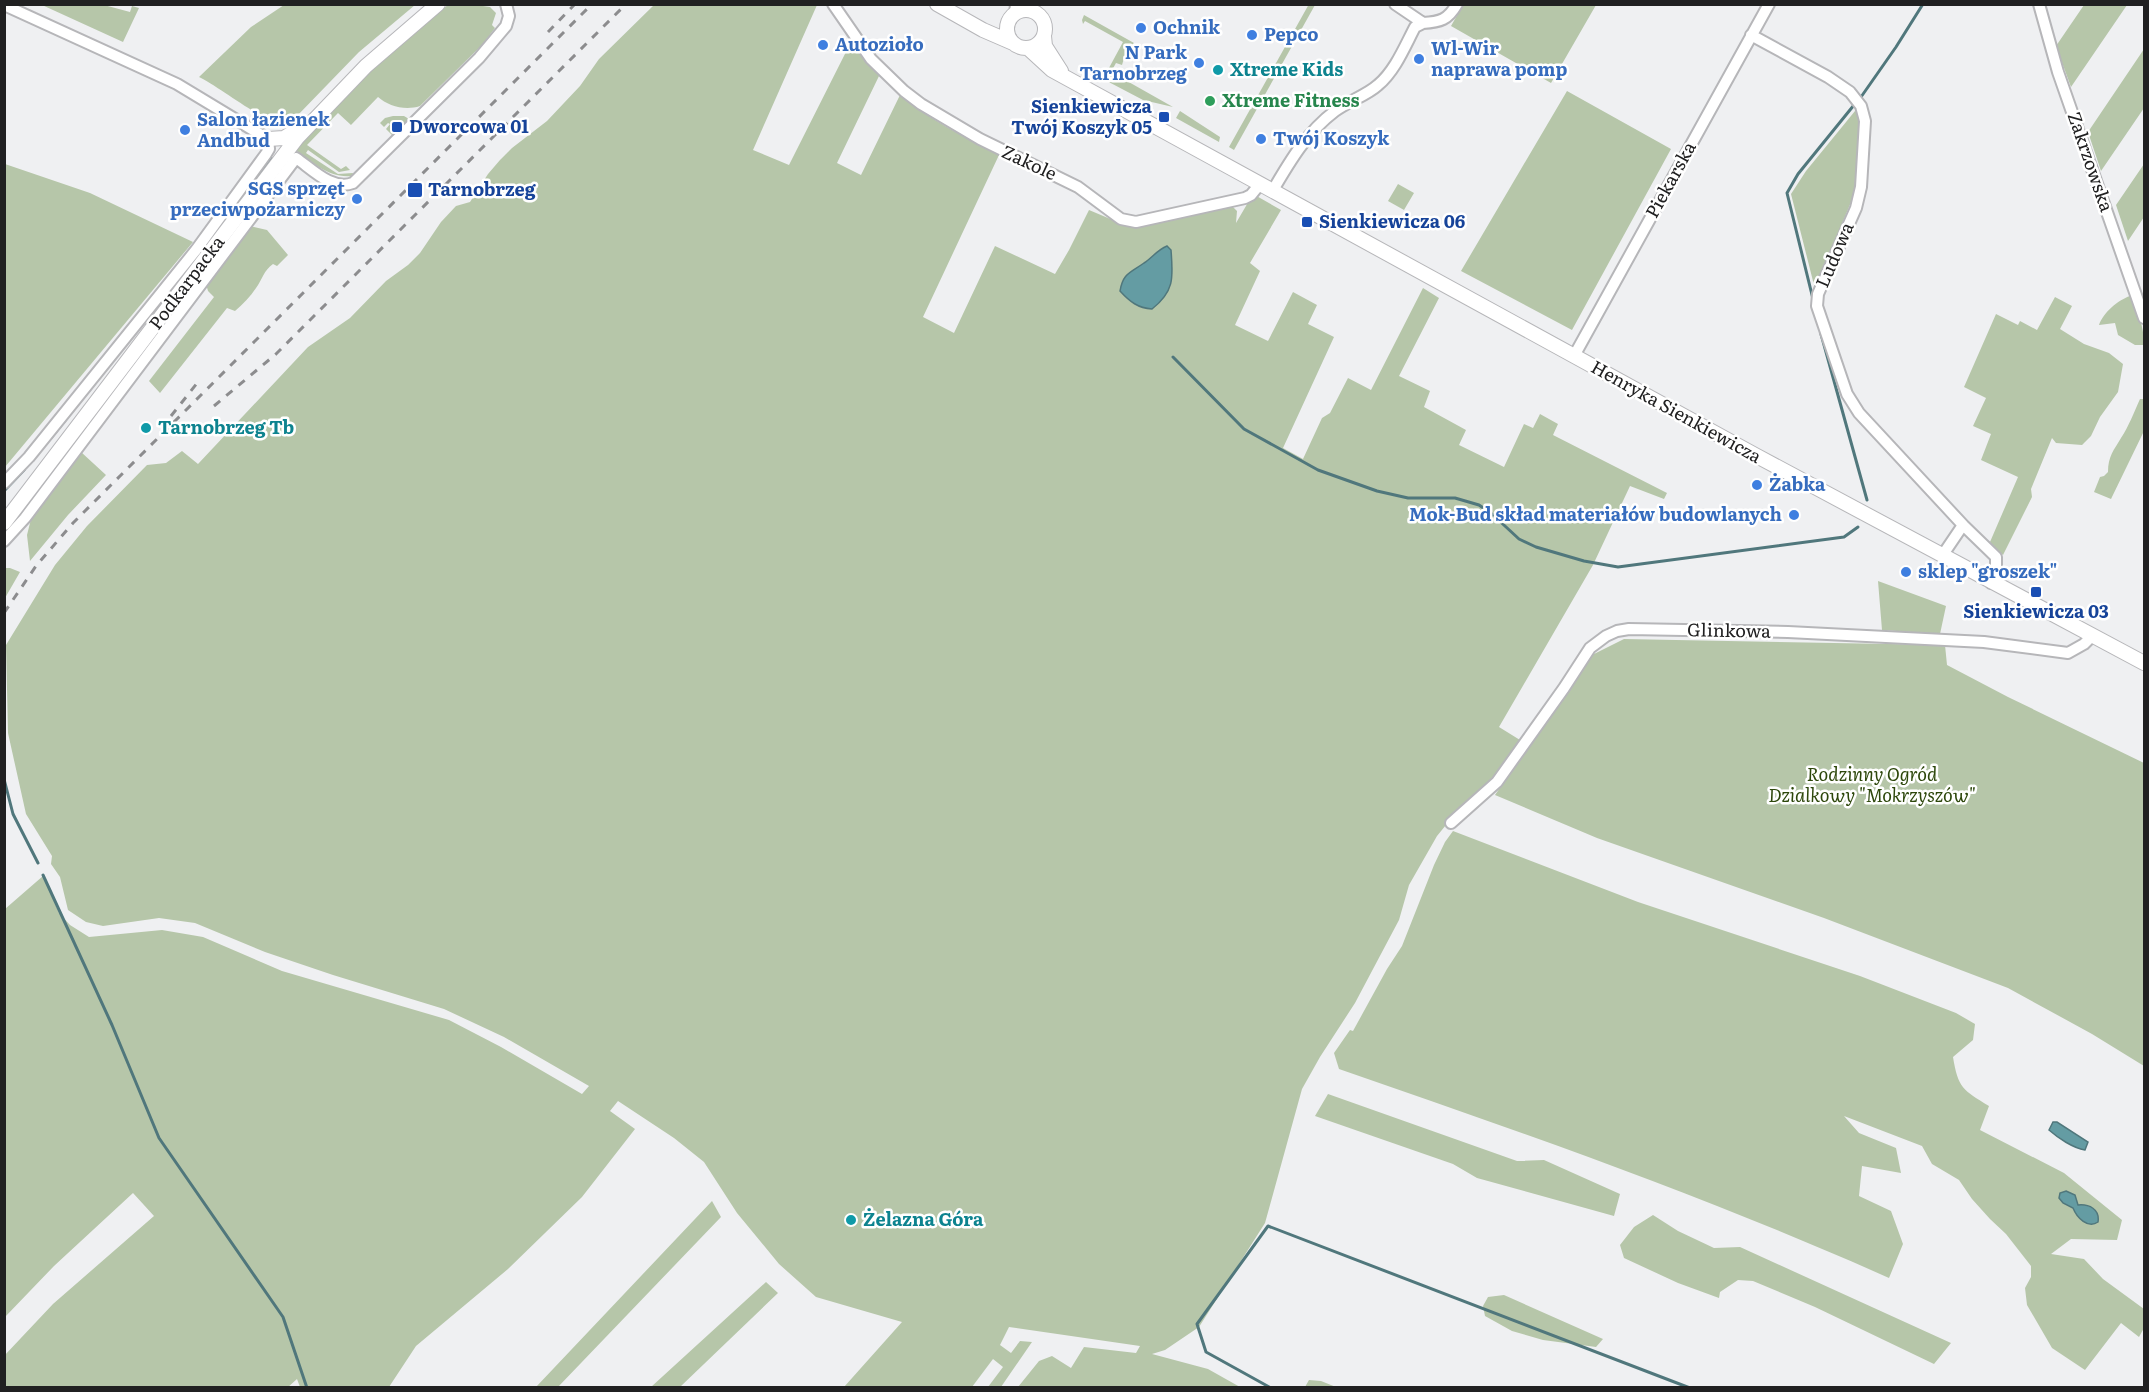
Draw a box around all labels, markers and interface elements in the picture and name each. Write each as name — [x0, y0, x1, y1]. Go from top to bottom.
place label: Ochnik — [1153, 13, 1221, 40]
place label: Pepco — [1264, 20, 1318, 47]
marker: Ochnik — [1134, 21, 1148, 35]
marker: Pepco — [1245, 28, 1259, 42]
place label: Autozioło — [835, 30, 924, 57]
place label: Wl-Wir naprawa pomp — [1431, 34, 1567, 82]
marker: Autozioło — [816, 38, 830, 52]
place label: N Park Tarnobrzeg — [1079, 38, 1188, 86]
marker: Wl-Wir naprawa pomp — [1412, 52, 1426, 66]
place label: Xtreme Kids — [1230, 55, 1343, 82]
marker: N Park Tarnobrzeg — [1192, 56, 1206, 70]
marker: Xtreme Kids — [1211, 63, 1225, 77]
place label: Xtreme Fitness — [1222, 86, 1360, 113]
place label: Sienkiewicza Twój Koszyk 05 — [1011, 92, 1153, 140]
marker: Xtreme Fitness — [1203, 94, 1217, 108]
place label: Salon łazienek Andbud — [197, 105, 331, 153]
street label: Zakrzowska — [2062, 108, 2121, 215]
marker: Sienkiewicza Twój Koszyk 05 — [1157, 110, 1171, 124]
place label: Dworcowa 01 — [409, 112, 529, 139]
marker: Dworcowa 01 — [390, 120, 404, 134]
marker: Salon łazienek Andbud — [178, 123, 192, 137]
place label: Twój Koszyk — [1273, 124, 1390, 151]
marker: Twój Koszyk — [1254, 132, 1268, 146]
street label: Piekarska — [1638, 136, 1702, 222]
street label: Zakole — [998, 137, 1062, 186]
place label: SGS sprzęt przeciwpożarniczy — [170, 174, 345, 222]
place label: Tarnobrzeg — [428, 175, 537, 202]
marker: Tarnobrzeg — [406, 181, 424, 199]
marker: SGS sprzęt przeciwpożarniczy — [350, 192, 364, 206]
place label: Sienkiewicza 06 — [1319, 207, 1465, 234]
marker: Sienkiewicza 06 — [1300, 215, 1314, 229]
street label: Ludowa — [1808, 217, 1860, 291]
street label: Podkarpacka — [141, 229, 230, 335]
street label: Henryka Sienkiewicza — [1587, 353, 1767, 469]
place label: Tarnobrzeg Tb — [158, 413, 295, 440]
marker: Tarnobrzeg Tb — [139, 421, 153, 435]
place label: Żabka — [1769, 470, 1826, 497]
marker: Żabka — [1750, 478, 1764, 492]
place label: Mok-Bud skład materiałów budowlanych — [1409, 500, 1782, 527]
marker: Mok-Bud skład materiałów budowlanych — [1787, 508, 1801, 522]
place label: sklep "groszek" — [1918, 557, 2057, 584]
marker: sklep "groszek" — [1899, 565, 1913, 579]
marker: Sienkiewicza 03 — [2029, 585, 2043, 599]
place label: Sienkiewicza 03 — [1963, 597, 2109, 624]
street label: Glinkowa — [1687, 615, 1771, 644]
park label: Rodzinny Ogród Dzialkowy "Mokrzyszów" — [1768, 760, 1976, 808]
place label: Żelazna Góra — [863, 1205, 984, 1232]
marker: Żelazna Góra — [844, 1213, 858, 1227]

